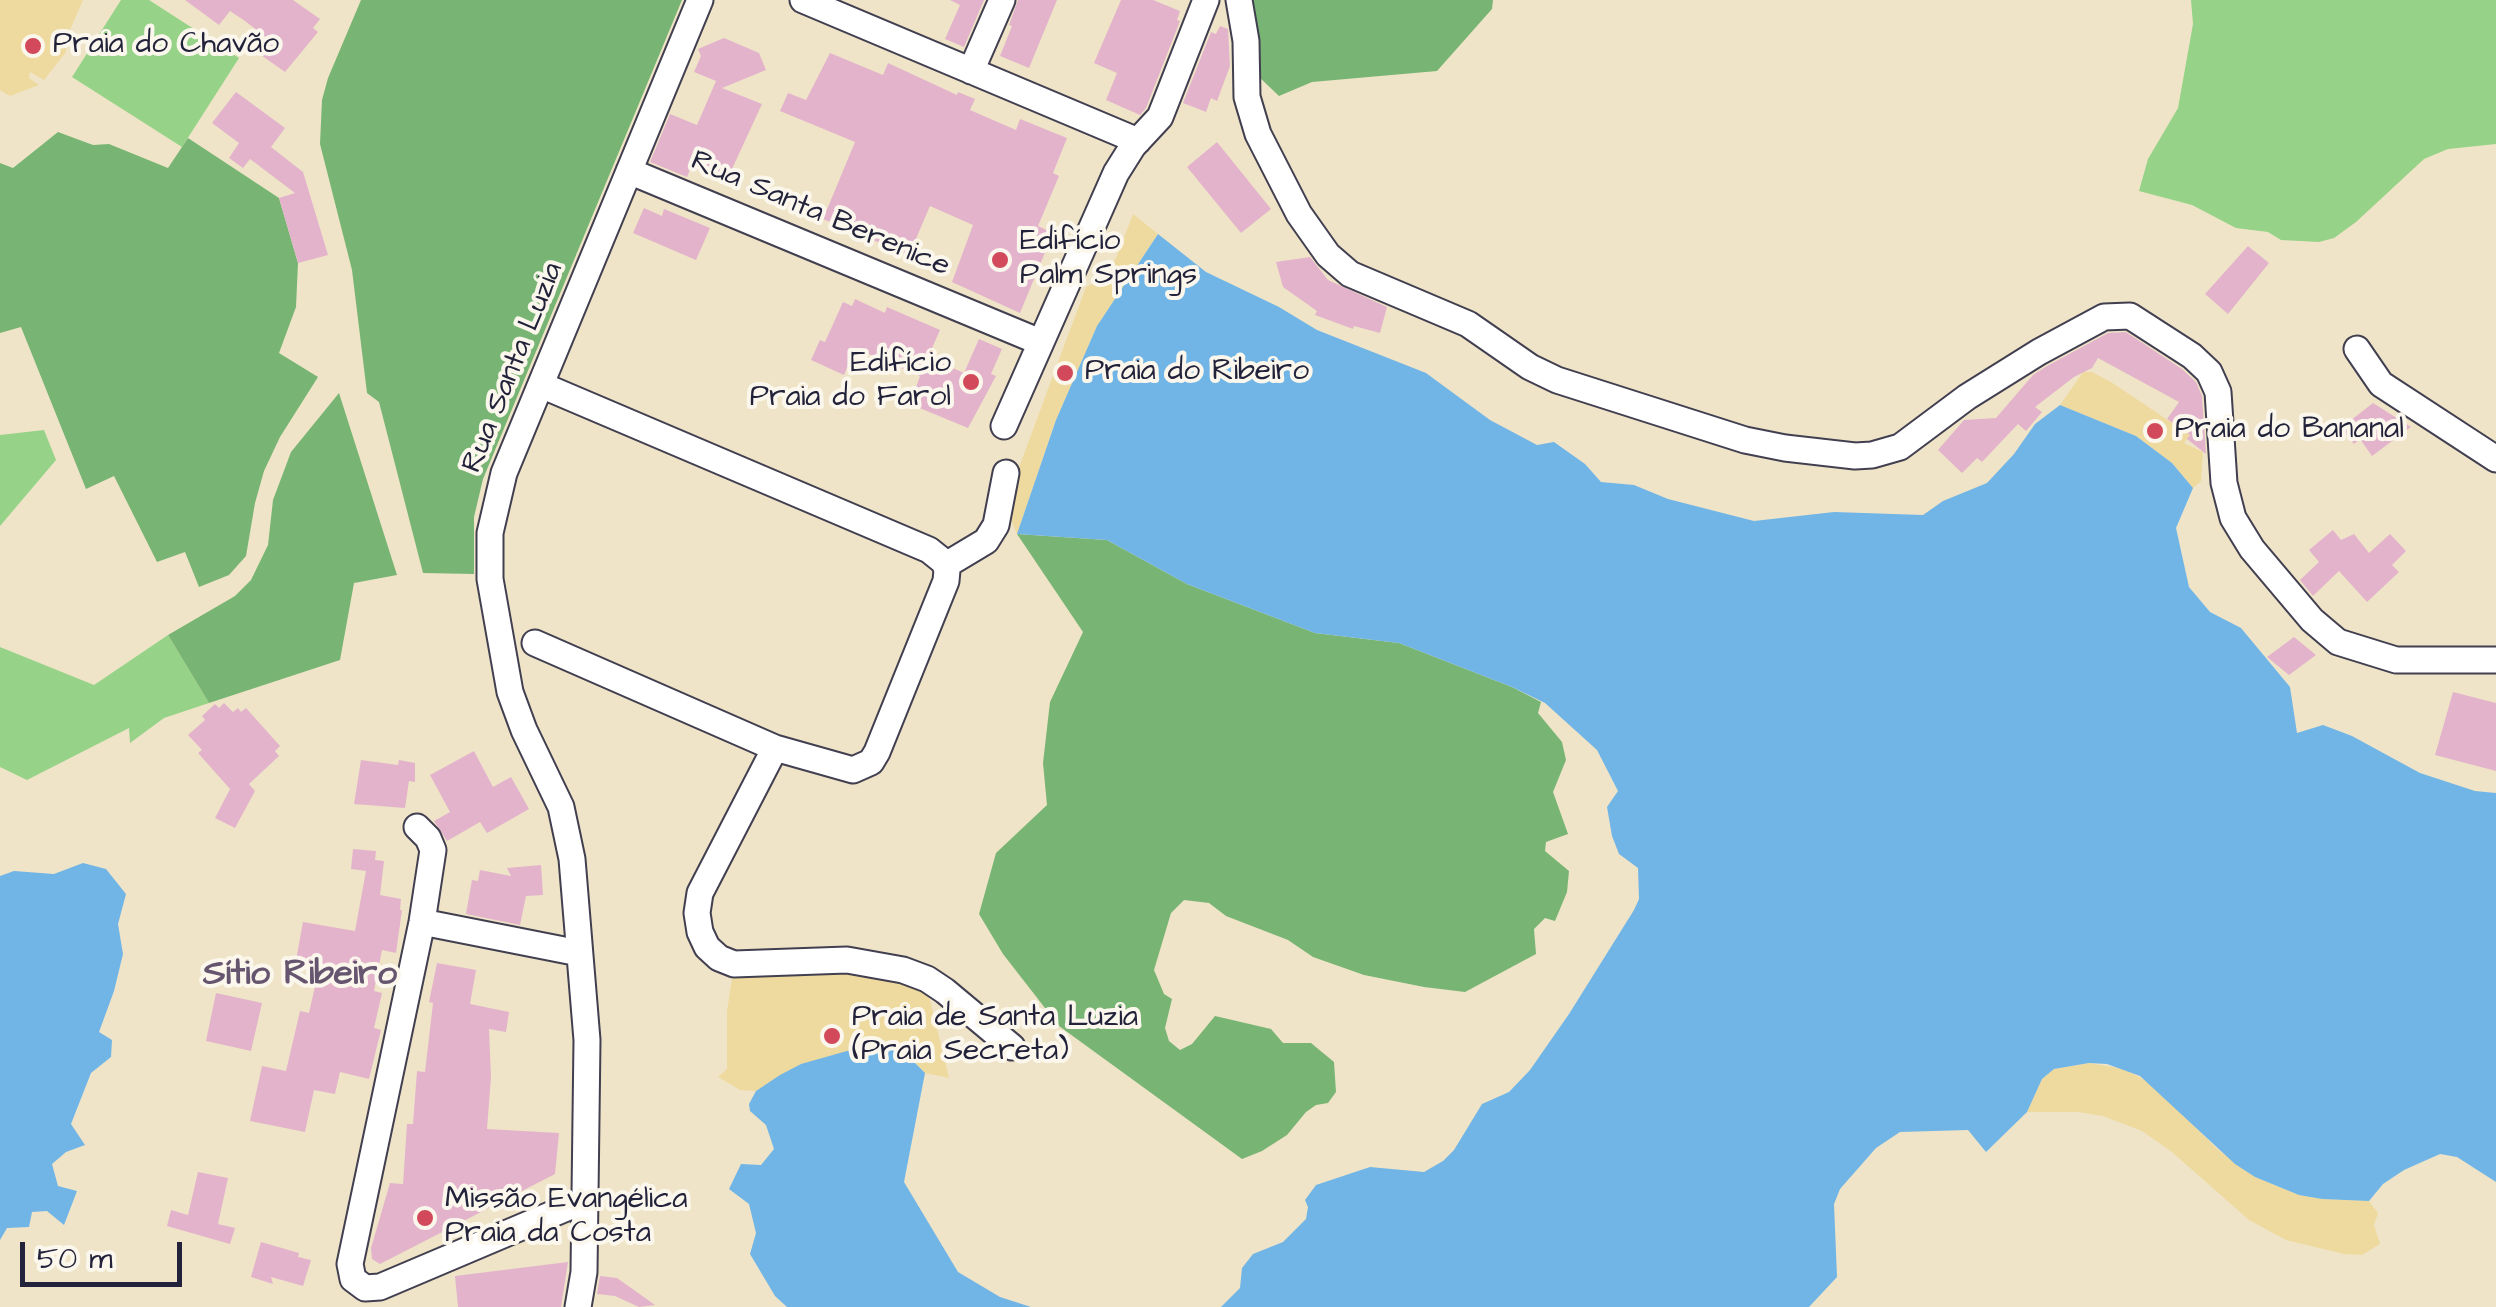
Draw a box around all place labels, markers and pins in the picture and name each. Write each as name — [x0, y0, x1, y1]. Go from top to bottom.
place label: Praia do Chavão — [53, 28, 279, 64]
marker: Praia do Chavão — [22, 35, 44, 57]
place label: Edifício Palm Springs — [1020, 225, 1197, 296]
marker: Edifício Palm Springs — [989, 249, 1011, 271]
place label: Edifício Praia do Farol — [750, 347, 951, 418]
place label: Praia do Ribeiro — [1085, 355, 1309, 391]
marker: Praia do Ribeiro — [1054, 362, 1076, 384]
marker: Edifício Praia do Farol — [960, 371, 982, 393]
place label: Praia do Bananal — [2175, 413, 2404, 449]
marker: Praia do Bananal — [2144, 420, 2166, 442]
place label: Praia de Santa Luzia (Praia Secreta) — [852, 1001, 1138, 1072]
marker: Praia de Santa Luzia (Praia Secreta) — [821, 1025, 843, 1047]
place label: Missão Evangélica Praia da Costa — [445, 1183, 687, 1254]
marker: Missão Evangélica Praia da Costa — [414, 1207, 436, 1229]

